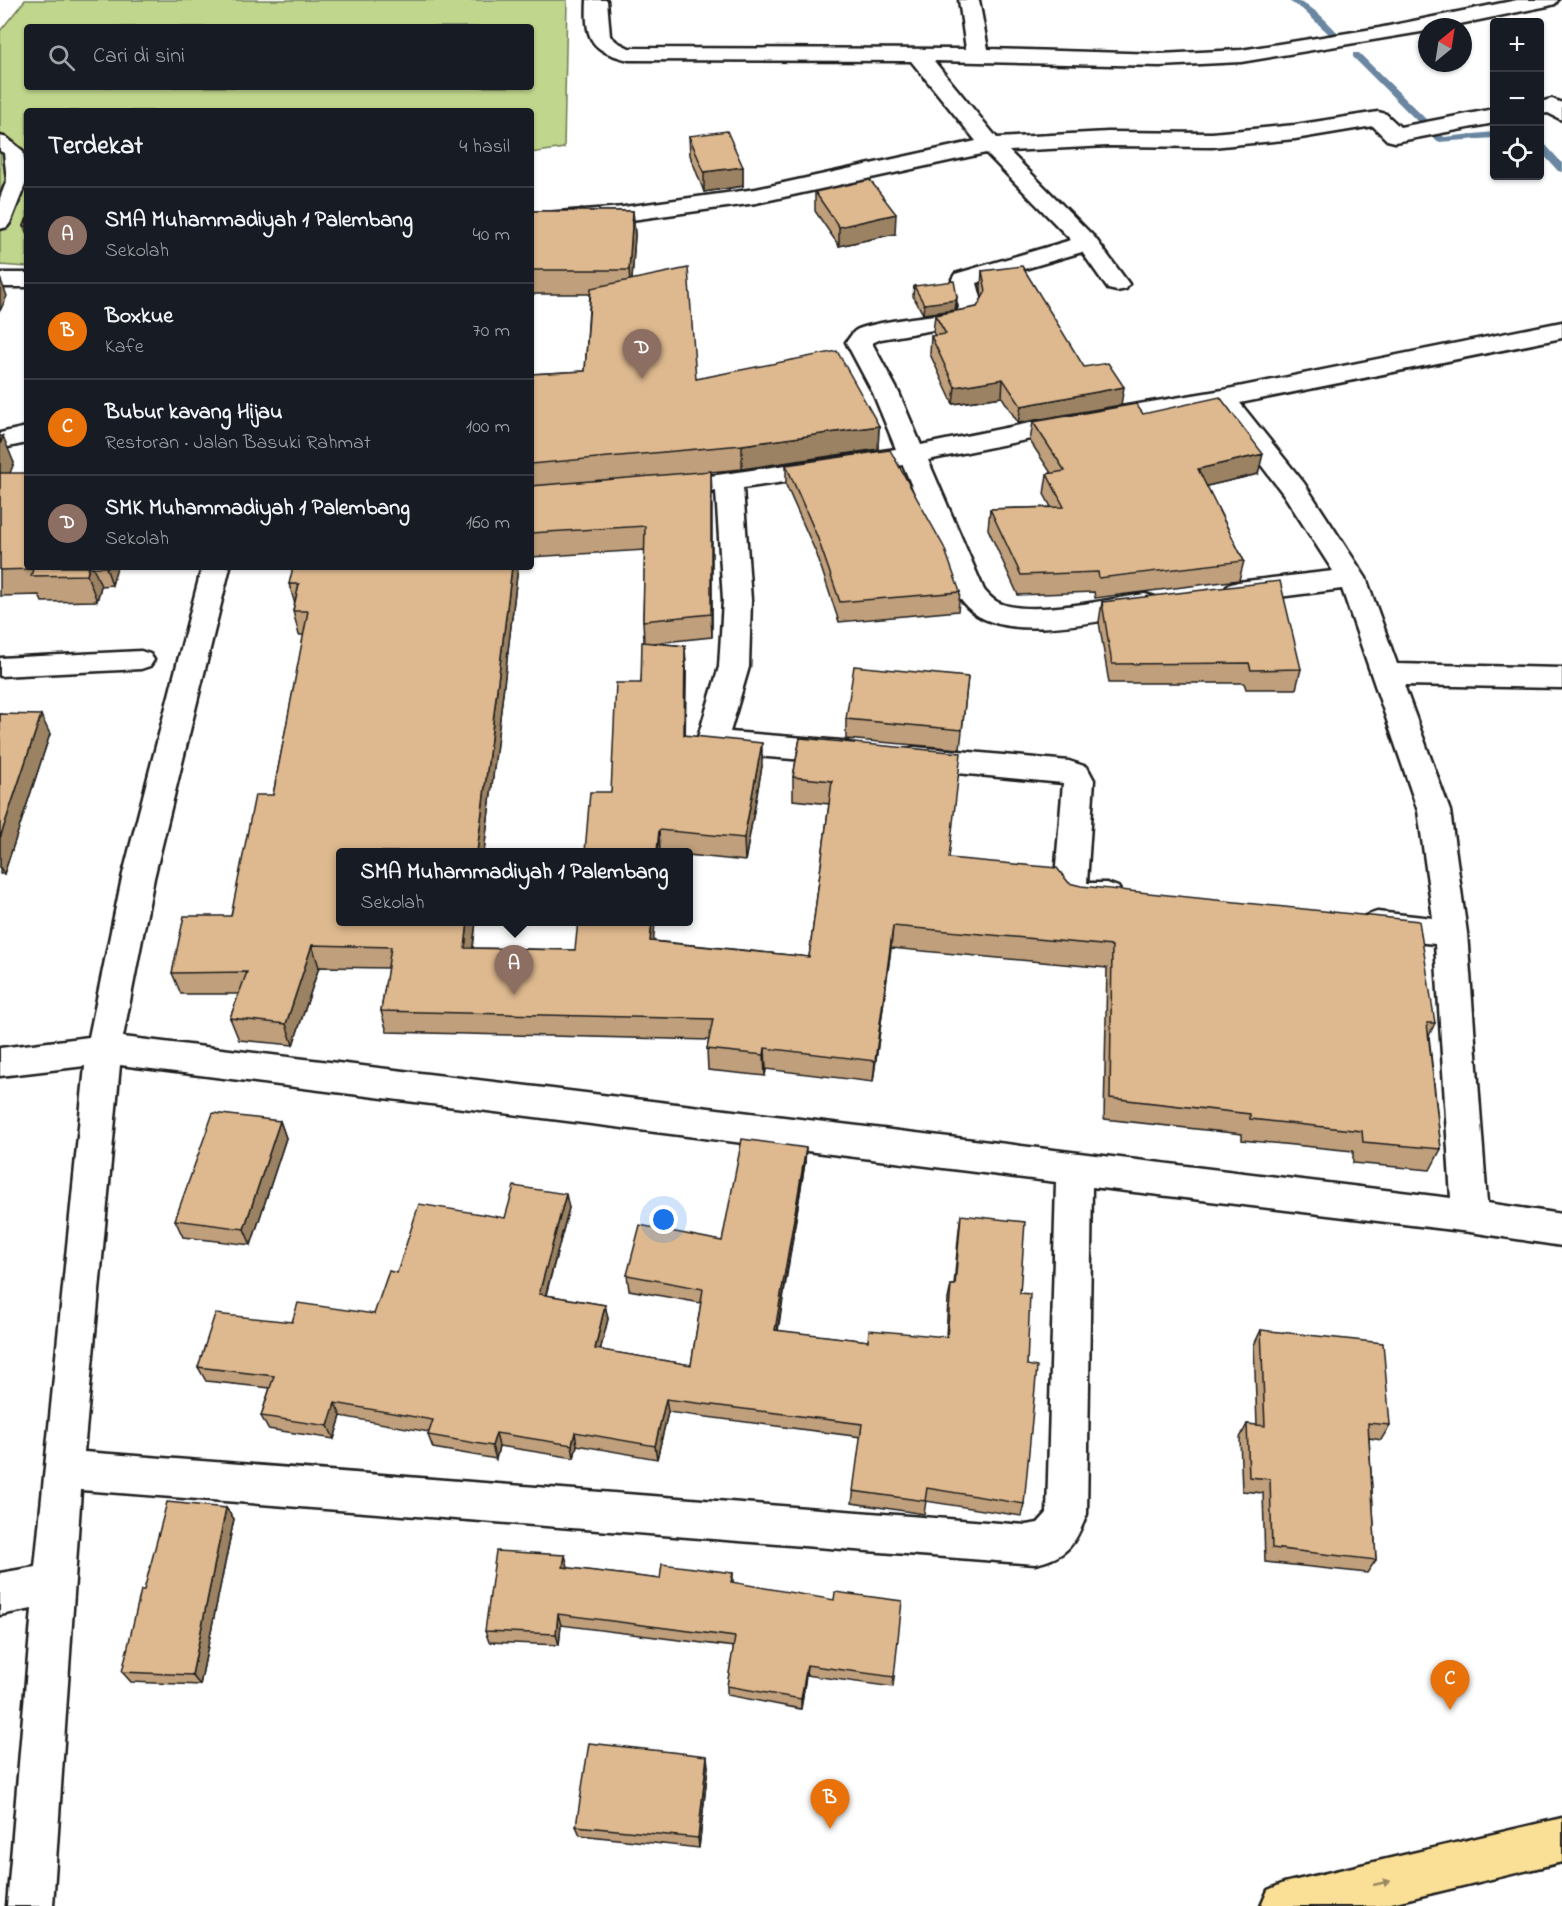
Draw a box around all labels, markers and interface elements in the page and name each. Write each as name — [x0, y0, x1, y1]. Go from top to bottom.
north arrow — [1418, 18, 1472, 72]
map controls — [1490, 18, 1544, 180]
button: + — [1490, 18, 1544, 72]
search box — [24, 24, 534, 90]
icon: search — [45, 41, 78, 74]
text: Cari di sini — [93, 41, 185, 73]
button: − — [1490, 72, 1544, 126]
button: locate — [1490, 126, 1544, 180]
text: Terdekat — [48, 128, 143, 166]
text: 4 hasil — [459, 133, 510, 162]
text: SMA Muhammadiyah 1 Palembang — [105, 205, 413, 237]
text: A — [61, 221, 74, 250]
text: 40 m — [473, 221, 510, 250]
text: Sekolah — [105, 237, 169, 266]
text: Boxkue — [105, 301, 173, 333]
text: B — [61, 317, 74, 346]
text: 70 m — [473, 317, 510, 346]
pin: D — [622, 330, 662, 379]
text: Kafe — [105, 333, 144, 362]
text: Bubur kavang Hijau — [105, 397, 282, 429]
text: C — [62, 413, 73, 442]
text: 100 m — [466, 413, 510, 442]
text: Restoran · Jalan Basuki Rahmat — [105, 429, 371, 458]
text: SMK Muhammadiyah 1 Palembang — [105, 493, 410, 525]
text: D — [60, 509, 75, 538]
text: 160 m — [466, 509, 510, 538]
text: Sekolah — [105, 525, 169, 554]
popup — [336, 848, 693, 926]
text: SMA Muhammadiyah 1 Palembang — [361, 857, 668, 889]
text: Sekolah — [361, 889, 425, 918]
pin: A — [494, 946, 534, 995]
your location — [649, 1205, 678, 1234]
pin: C — [1430, 1660, 1470, 1710]
pin: B — [810, 1780, 850, 1829]
one-way arrow — [1373, 1878, 1392, 1887]

